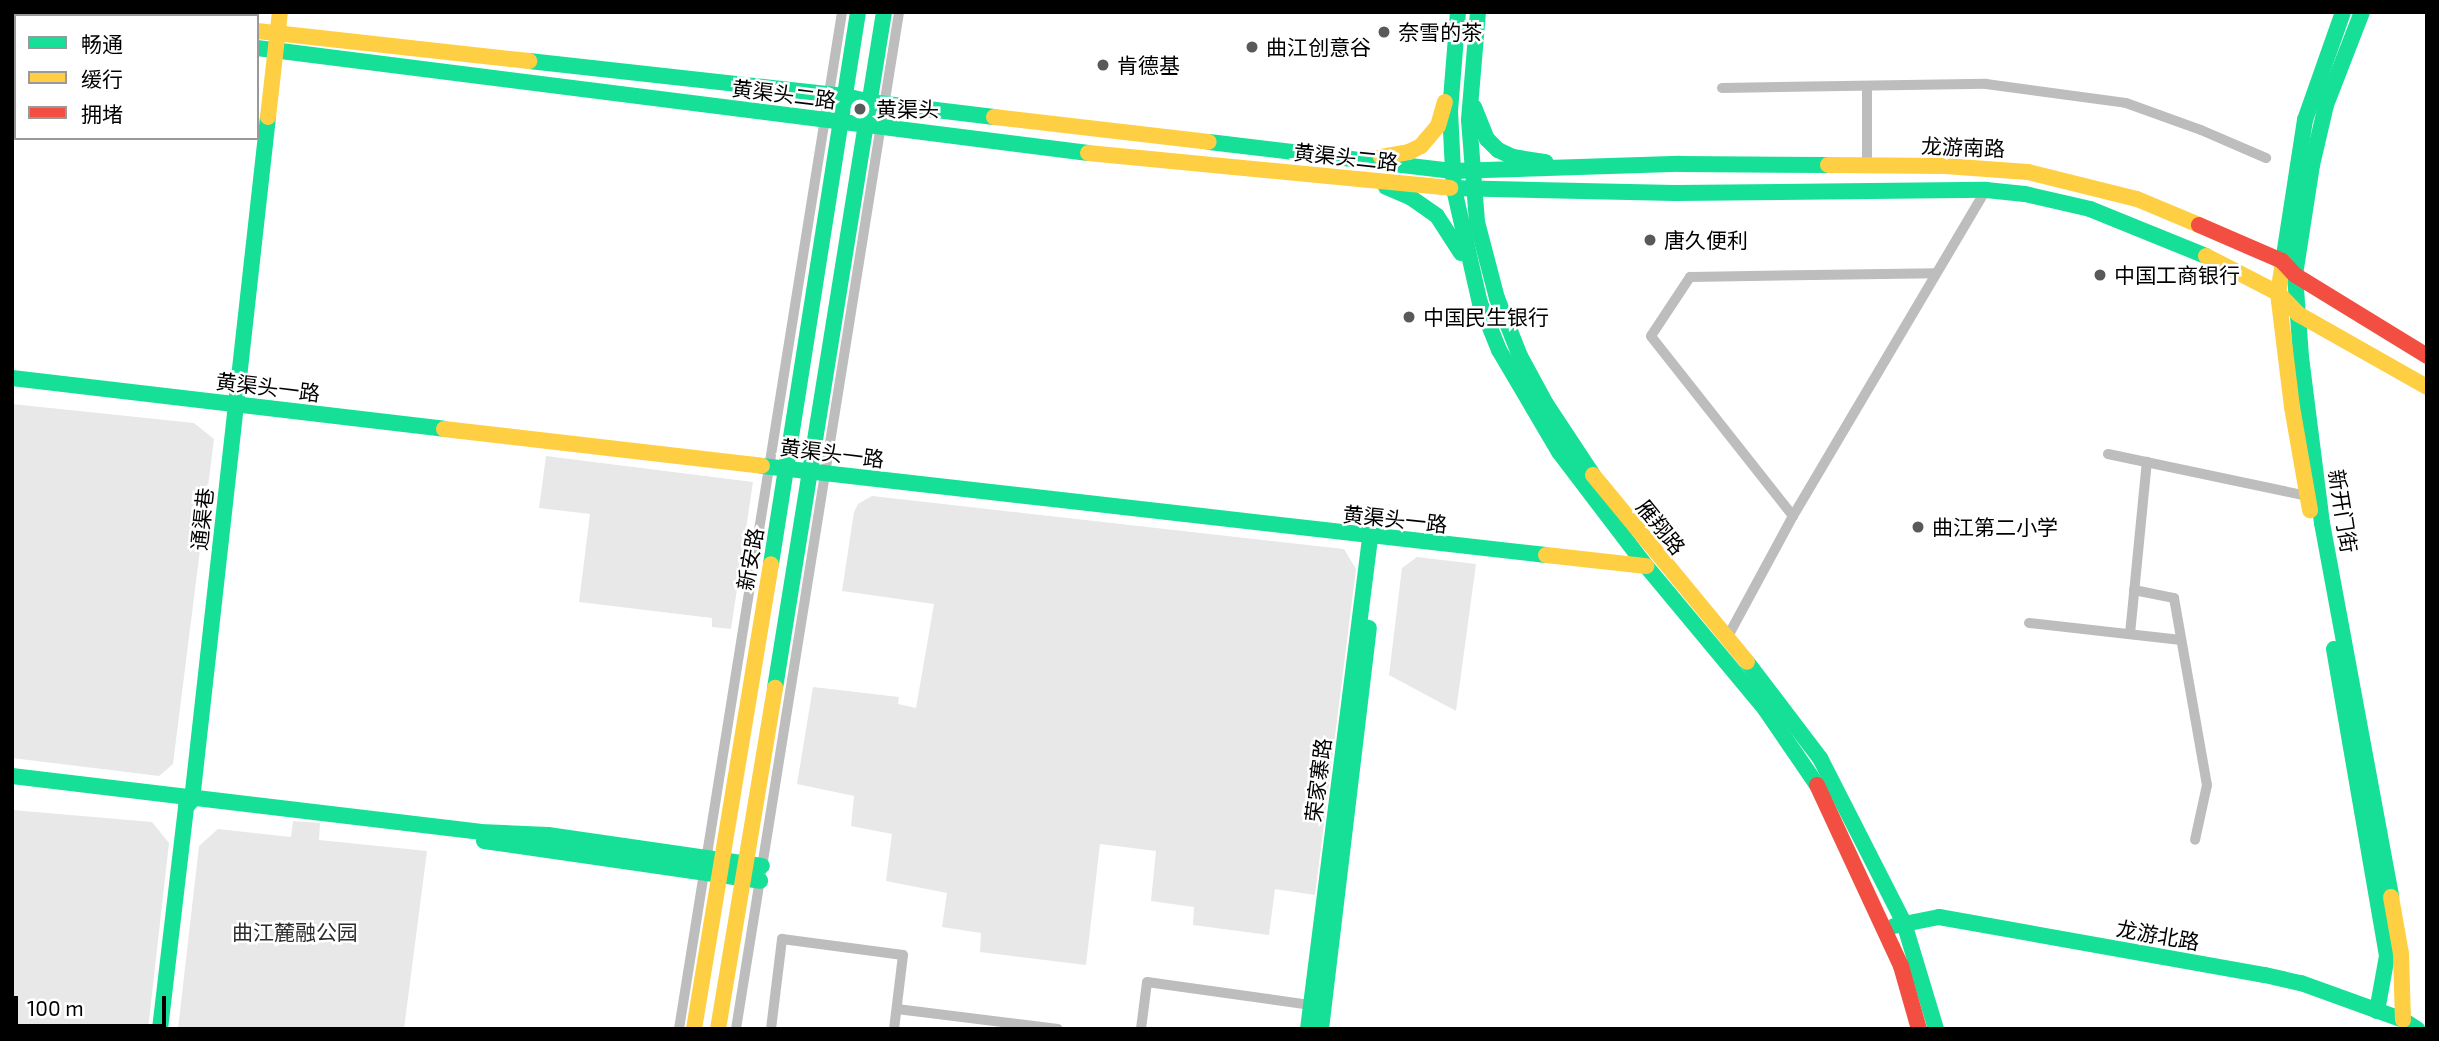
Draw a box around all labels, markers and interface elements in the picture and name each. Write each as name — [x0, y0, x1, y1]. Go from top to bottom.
legend — [14, 14, 259, 140]
place label: 奈雪的茶 — [1398, 19, 1482, 45]
marker: 奈雪的茶 — [1376, 24, 1392, 40]
text: 畅通 — [81, 31, 123, 56]
place label: 曲江创意谷 — [1266, 34, 1371, 60]
marker: 曲江创意谷 — [1244, 39, 1260, 55]
place label: 肯德基 — [1117, 52, 1180, 78]
marker: 肯德基 — [1095, 57, 1111, 73]
text: 缓行 — [81, 66, 123, 91]
street label: 黄渠头二路 — [730, 75, 838, 113]
place label: 黄渠头 — [876, 96, 939, 122]
marker: 黄渠头 — [850, 99, 870, 119]
text: 拥堵 — [81, 101, 123, 126]
street label: 龙游南路 — [1921, 133, 2005, 161]
street label: 黄渠头二路 — [1292, 139, 1400, 175]
place label: 唐久便利 — [1664, 227, 1748, 253]
marker: 唐久便利 — [1642, 232, 1658, 248]
place label: 中国工商银行 — [2114, 262, 2240, 288]
marker: 中国工商银行 — [2092, 267, 2108, 283]
place label: 中国民生银行 — [1423, 304, 1549, 330]
marker: 中国民生银行 — [1401, 309, 1417, 325]
street label: 黄渠头一路 — [214, 368, 322, 406]
street label: 黄渠头一路 — [778, 434, 886, 472]
street label: 新开门街 — [2324, 468, 2362, 554]
street label: 通渠巷 — [186, 486, 218, 552]
street label: 雁翔路 — [1631, 495, 1691, 559]
street label: 黄渠头一路 — [1341, 501, 1449, 537]
place label: 曲江第二小学 — [1932, 514, 2058, 540]
marker: 曲江第二小学 — [1910, 519, 1926, 535]
street label: 新安路 — [732, 526, 768, 592]
street label: 荣家寨路 — [1300, 737, 1336, 823]
street label: 龙游北路 — [2114, 915, 2202, 955]
park label: 曲江麓融公园 — [232, 919, 358, 945]
scale bar — [18, 982, 170, 1026]
text: 100 m — [27, 995, 84, 1020]

